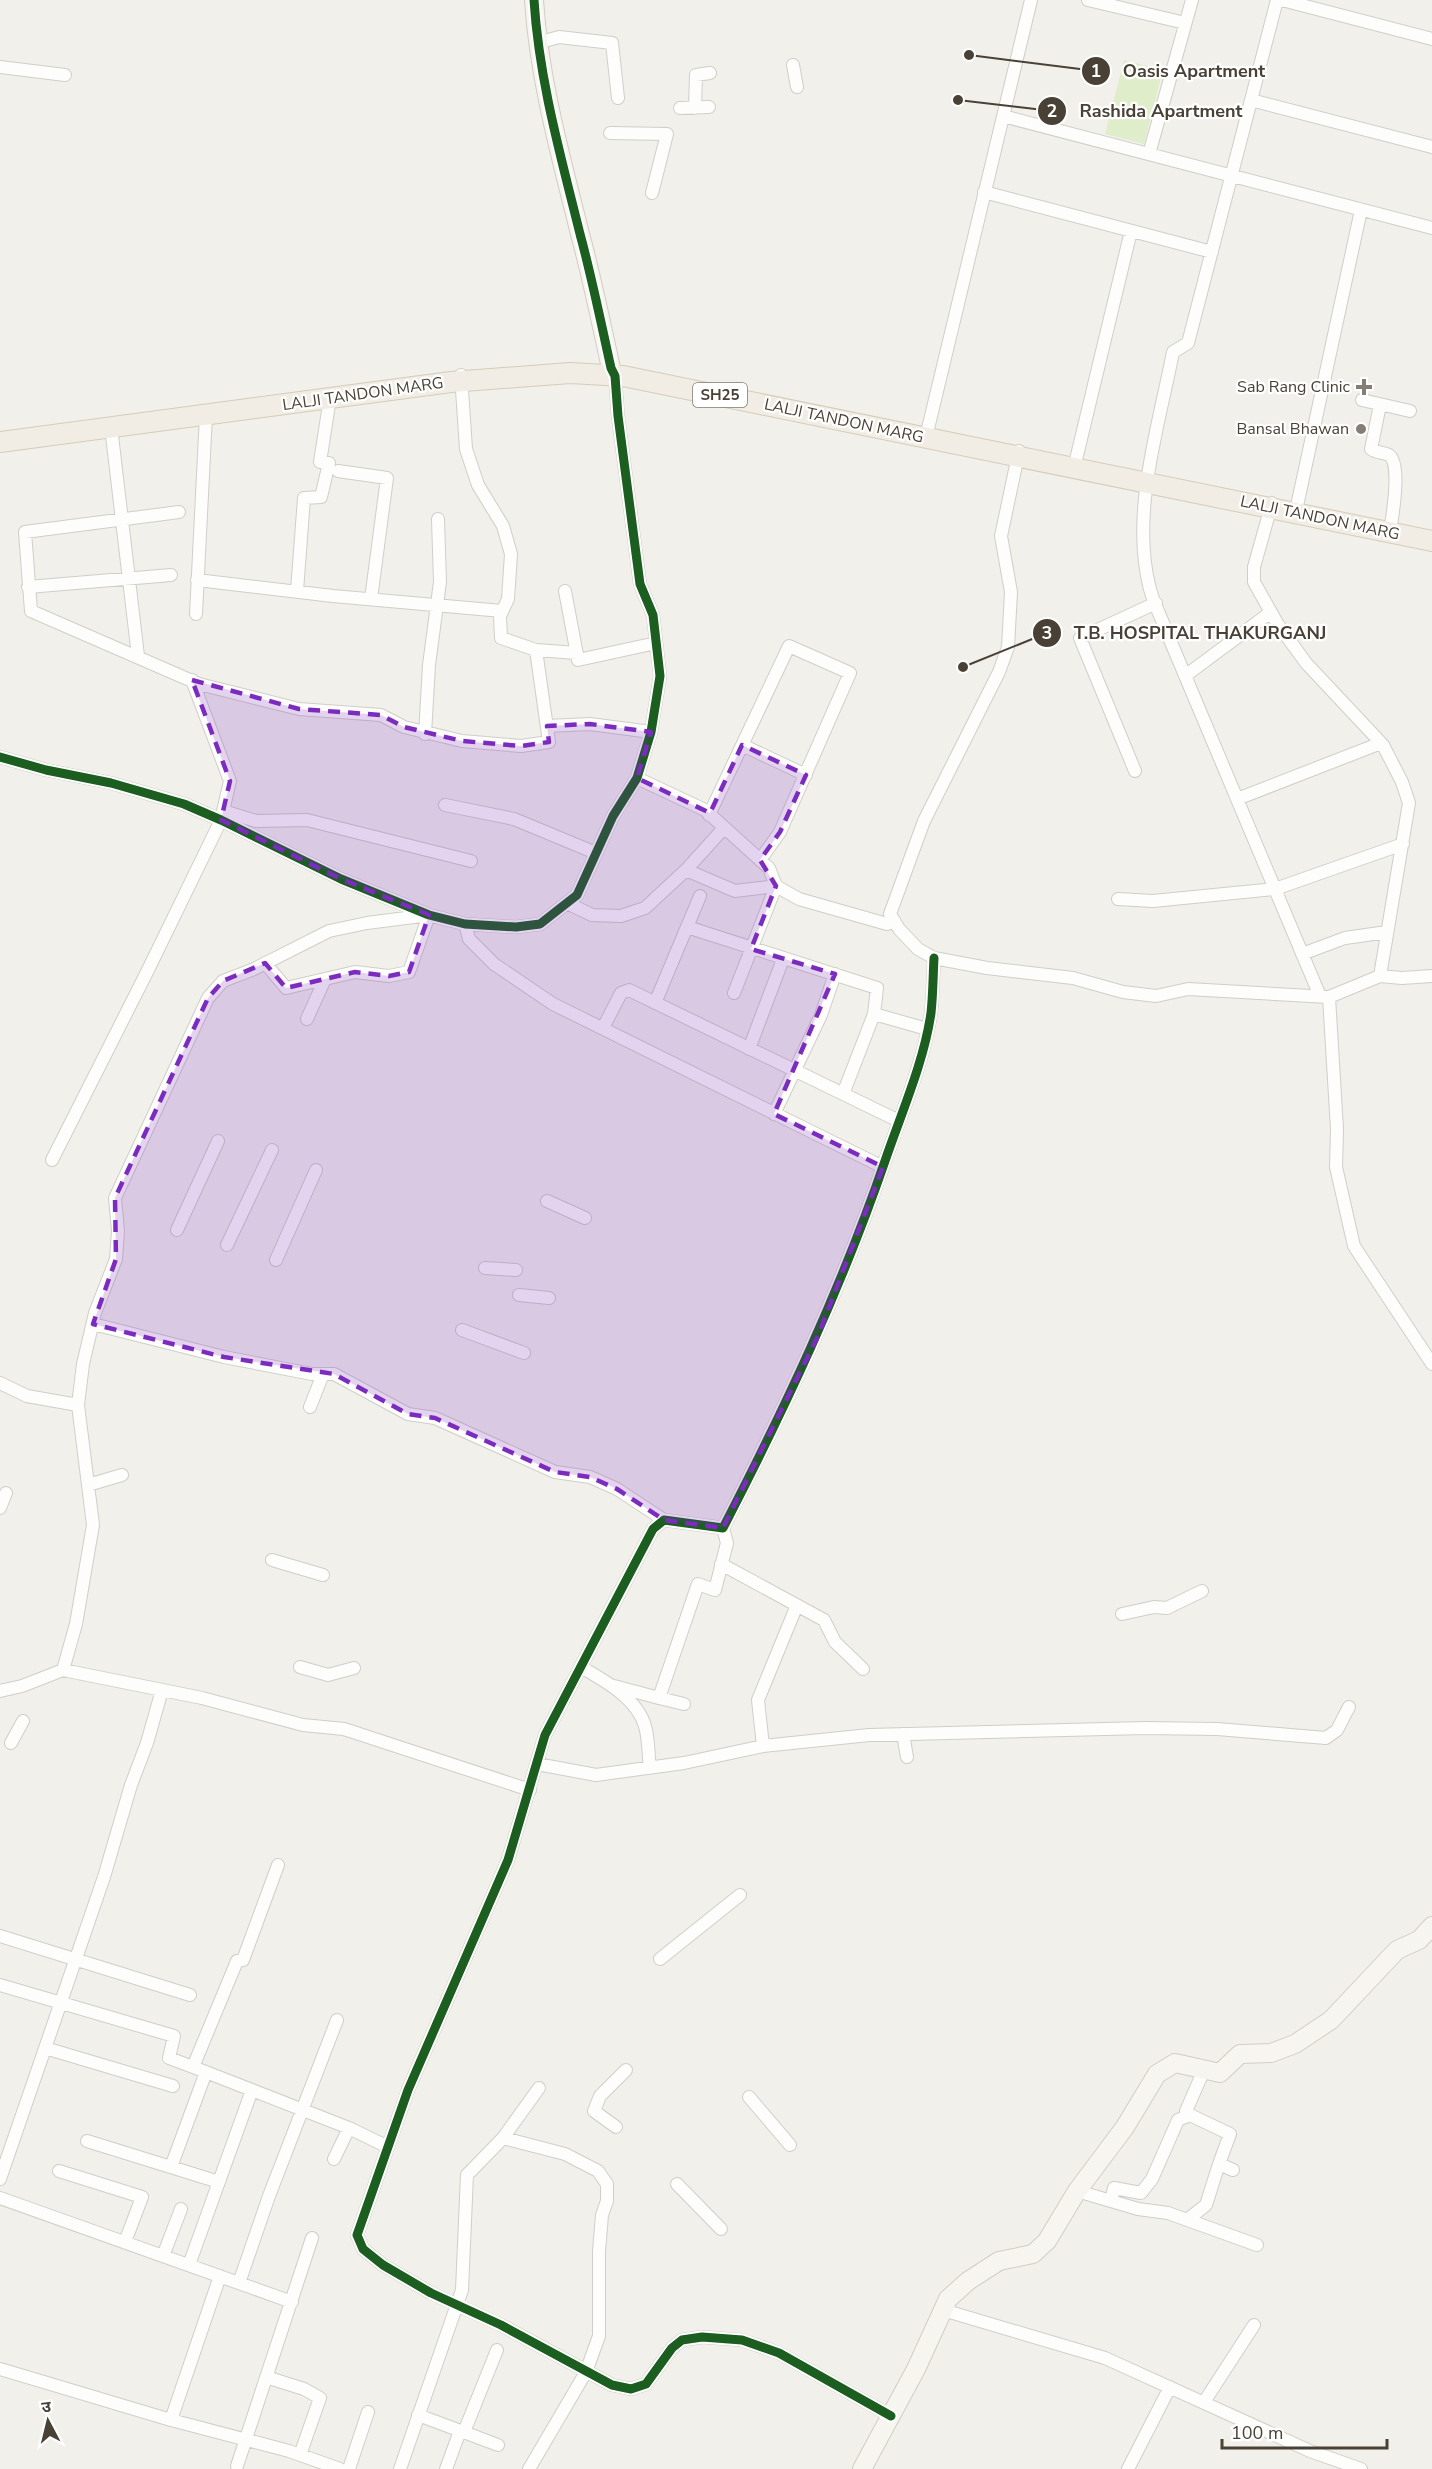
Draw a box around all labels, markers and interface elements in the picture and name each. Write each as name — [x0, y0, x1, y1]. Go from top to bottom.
callout: Oasis Apartment — [1081, 53, 1277, 89]
text: 1 — [1091, 59, 1101, 83]
text: Oasis Apartment — [1123, 59, 1265, 83]
callout: Rashida Apartment — [1037, 93, 1254, 129]
text: 2 — [1047, 99, 1057, 123]
text: Rashida Apartment — [1079, 99, 1243, 123]
street label: LALJI TANDON MARG — [281, 372, 445, 416]
place label: Sab Rang Clinic — [1237, 376, 1351, 398]
marker: Sab Rang Clinic — [1355, 378, 1373, 396]
road number: SH25 — [693, 383, 747, 407]
street label: LALJI TANDON MARG — [762, 393, 926, 449]
place label: Bansal Bhawan — [1236, 418, 1349, 440]
marker: Bansal Bhawan — [1354, 422, 1368, 436]
street label: LALJI TANDON MARG — [1238, 490, 1402, 546]
callout: T.B. HOSPITAL THAKURGANJ — [1032, 615, 1339, 651]
text: 3 — [1042, 621, 1052, 645]
text: T.B. HOSPITAL THAKURGANJ — [1074, 621, 1326, 645]
north arrow — [18, 2391, 78, 2451]
text: उ — [40, 2396, 53, 2419]
scale bar — [1222, 2412, 1387, 2450]
text: 100 m — [1231, 2421, 1283, 2445]

